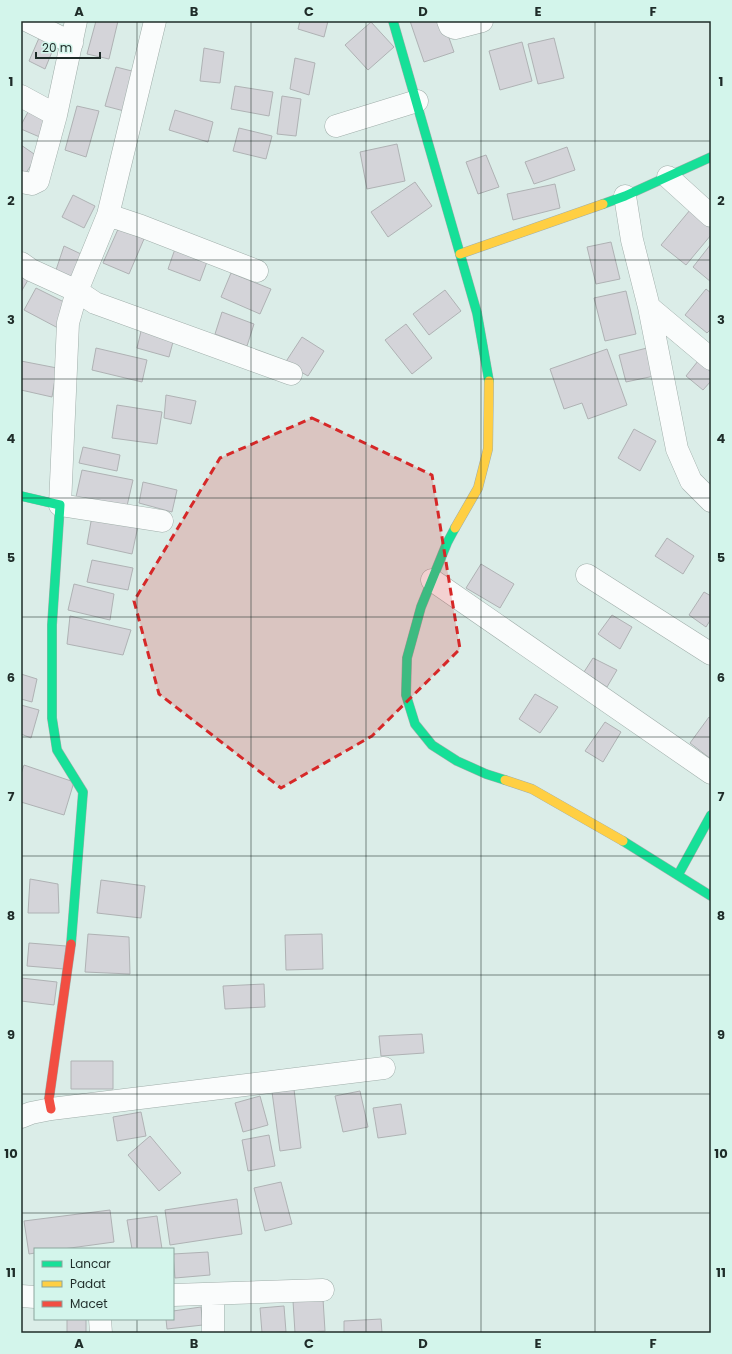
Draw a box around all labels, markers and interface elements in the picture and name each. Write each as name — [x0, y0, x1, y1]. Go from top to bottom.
text: A — [74, 2, 84, 21]
text: B — [190, 2, 199, 21]
text: C — [304, 2, 314, 21]
text: D — [418, 2, 428, 21]
text: E — [534, 2, 542, 21]
text: F — [649, 2, 657, 21]
scale bar — [36, 34, 100, 60]
text: 20 m — [42, 39, 72, 56]
text: 1 — [9, 72, 13, 91]
text: 1 — [719, 72, 723, 91]
text: 2 — [7, 191, 15, 210]
text: 2 — [717, 191, 725, 210]
text: 3 — [7, 310, 15, 329]
text: 3 — [717, 310, 725, 329]
text: 4 — [7, 429, 16, 448]
text: 4 — [717, 429, 726, 448]
text: 5 — [7, 548, 15, 567]
text: 5 — [717, 548, 725, 567]
text: 6 — [7, 668, 15, 687]
text: 6 — [717, 668, 725, 687]
text: 7 — [8, 787, 15, 806]
text: 7 — [718, 787, 725, 806]
text: 8 — [7, 906, 15, 925]
text: 8 — [717, 906, 725, 925]
text: 9 — [7, 1025, 15, 1044]
text: 9 — [717, 1025, 725, 1044]
text: 10 — [4, 1144, 18, 1163]
text: 10 — [714, 1144, 728, 1163]
legend — [34, 1248, 174, 1320]
text: Lancar — [70, 1255, 111, 1272]
text: 11 — [6, 1263, 16, 1282]
text: 11 — [716, 1263, 726, 1282]
text: Padat — [70, 1275, 106, 1292]
text: Macet — [70, 1295, 108, 1312]
text: A — [74, 1334, 84, 1353]
text: B — [190, 1334, 199, 1353]
text: C — [304, 1334, 314, 1353]
text: D — [418, 1334, 428, 1353]
text: E — [534, 1334, 542, 1353]
text: F — [649, 1334, 657, 1353]

